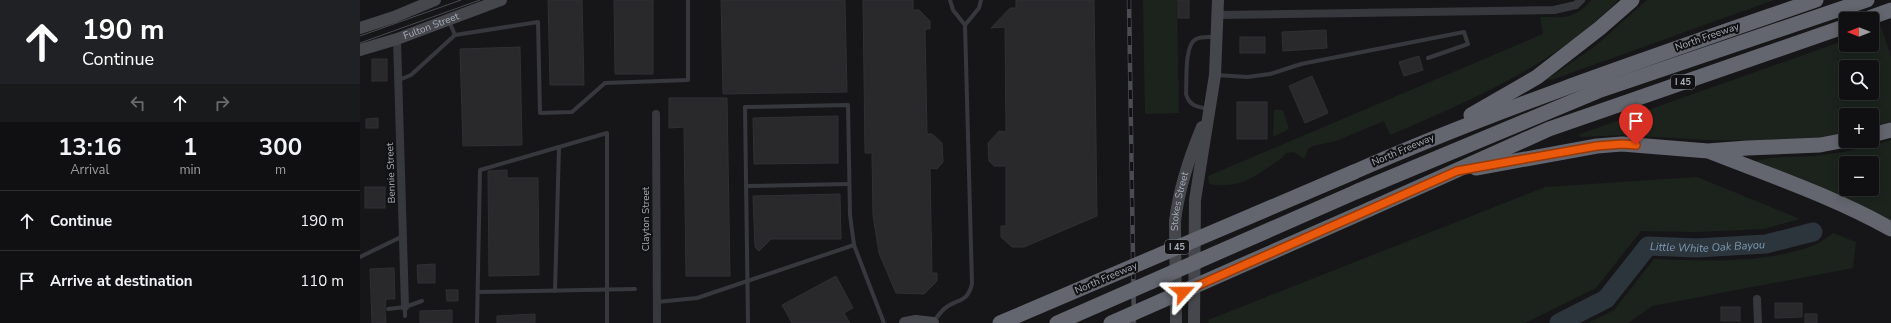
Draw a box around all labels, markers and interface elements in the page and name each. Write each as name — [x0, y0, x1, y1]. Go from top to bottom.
street label: Fulton Street — [401, 9, 461, 43]
text: 190 m — [82, 11, 165, 49]
north arrow — [1839, 12, 1879, 52]
map controls — [1839, 12, 1879, 196]
icon: ahead — [16, 16, 68, 68]
street label: North Freeway — [1673, 19, 1742, 54]
text: Continue — [82, 47, 154, 71]
button: search — [1839, 60, 1879, 100]
road number: I 45 — [1671, 75, 1695, 89]
icon: left — [127, 92, 149, 114]
icon: ahead — [169, 92, 191, 114]
icon: right — [211, 92, 233, 114]
pin — [1619, 104, 1653, 145]
button: + — [1839, 108, 1879, 148]
icon: arrive — [1625, 110, 1647, 132]
street label: North Freeway — [1370, 130, 1437, 169]
text: 13:16 — [58, 131, 121, 163]
text: 1 — [183, 131, 197, 163]
text: 300 — [259, 131, 302, 163]
street label: Bennie Street — [383, 142, 399, 204]
button: − — [1839, 156, 1879, 196]
text: Arrival — [70, 161, 109, 179]
text: min — [179, 161, 201, 179]
text: m — [275, 161, 286, 179]
street label: Stokes Street — [1168, 170, 1192, 231]
street label: Clayton Street — [639, 186, 653, 251]
icon: ahead — [16, 210, 38, 232]
text: Continue — [50, 211, 112, 231]
text: 190 m — [300, 211, 344, 231]
water label: Little White Oak Bayou — [1650, 237, 1765, 256]
road number: I 45 — [1165, 240, 1189, 254]
street label: North Freeway — [1073, 258, 1140, 297]
icon: arrive — [16, 270, 38, 292]
text: Arrive at destination — [50, 271, 193, 291]
text: 110 m — [300, 271, 344, 291]
position arrow — [1162, 271, 1204, 313]

